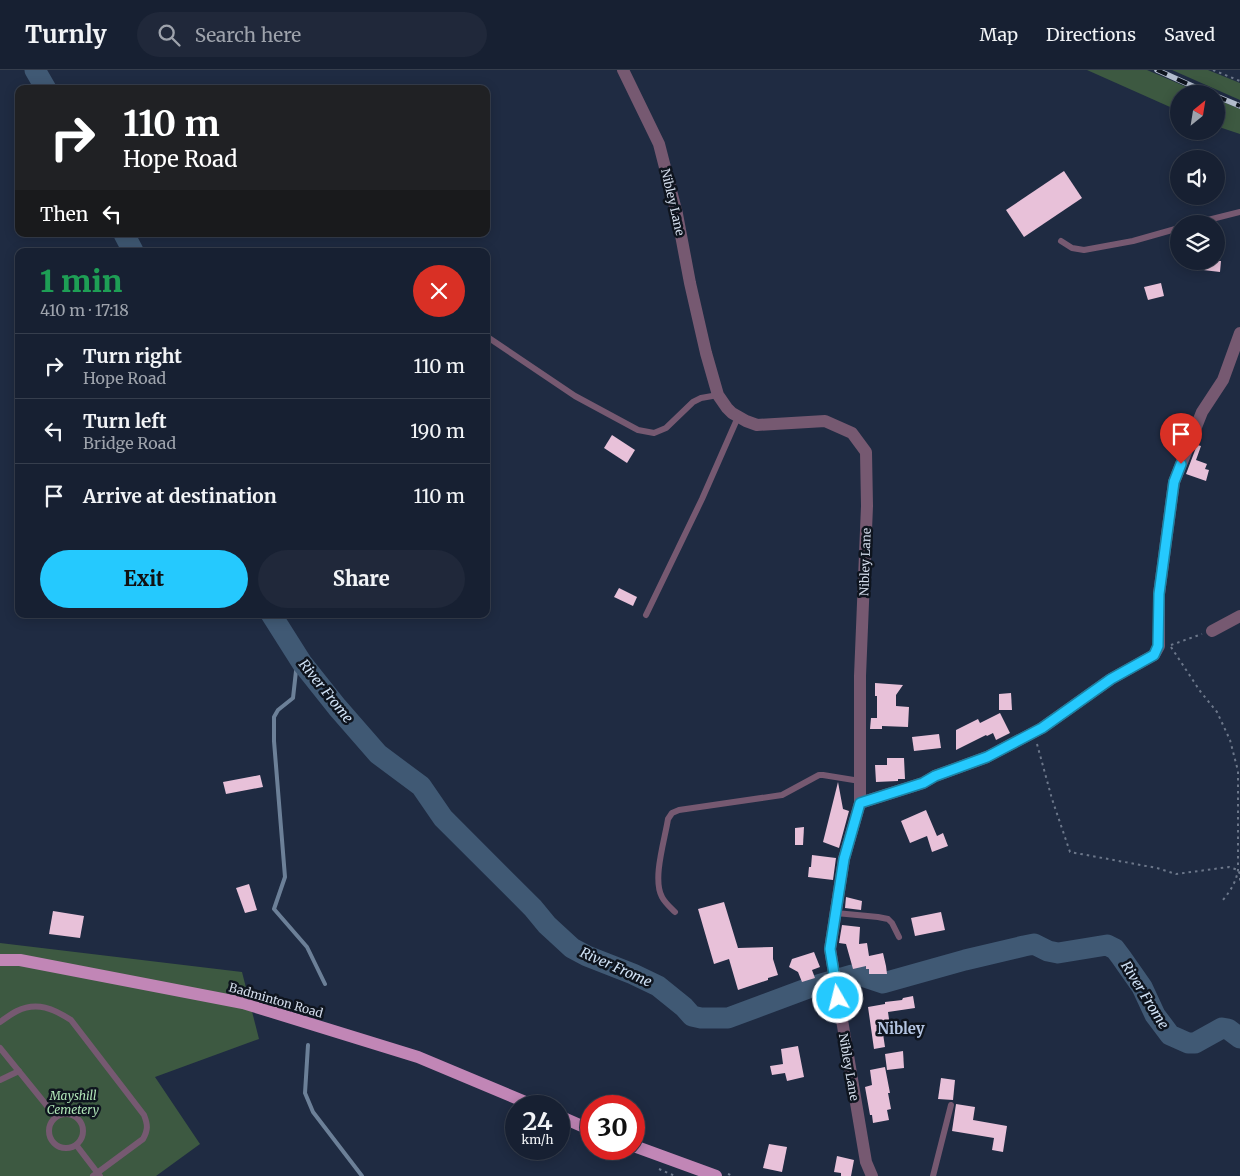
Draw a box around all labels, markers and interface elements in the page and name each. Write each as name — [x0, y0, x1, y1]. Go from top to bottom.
search box — [137, 12, 487, 57]
text: Turnly — [25, 19, 107, 50]
icon: search — [155, 21, 183, 49]
text: Search here — [195, 23, 301, 47]
text: Map — [980, 23, 1018, 46]
text: Directions — [1046, 23, 1136, 46]
text: Saved — [1164, 23, 1215, 46]
north arrow — [1170, 85, 1225, 140]
map controls — [1170, 85, 1225, 270]
text: 110 m — [123, 102, 220, 146]
icon: right — [40, 105, 105, 170]
text: Hope Road — [123, 145, 237, 173]
button: sound — [1170, 150, 1225, 205]
street label: Nibley Lane — [658, 167, 688, 237]
icon: left — [98, 200, 126, 228]
text: Then — [40, 202, 88, 226]
button: layers — [1170, 215, 1225, 270]
text: 1 min — [40, 262, 122, 300]
button: close — [413, 265, 465, 317]
text: 410 m · 17:18 — [40, 300, 129, 320]
text: Turn right — [83, 344, 182, 368]
icon: right — [40, 352, 68, 380]
text: 110 m — [414, 354, 465, 378]
text: Hope Road — [83, 368, 166, 388]
text: Turn left — [83, 409, 167, 433]
pin — [1160, 413, 1202, 464]
icon: left — [40, 417, 68, 445]
text: 190 m — [410, 419, 465, 443]
icon: arrive — [1167, 420, 1195, 448]
text: Bridge Road — [83, 433, 176, 453]
icon: arrive — [40, 482, 68, 510]
text: Arrive at destination — [83, 484, 277, 508]
text: 110 m — [414, 484, 465, 508]
street label: Nibley Lane — [856, 528, 874, 596]
button: Exit — [40, 550, 248, 608]
button: Share — [258, 550, 465, 608]
water label: River Frome — [295, 655, 357, 727]
water label: River Frome — [577, 943, 655, 991]
water label: River Frome — [1117, 958, 1173, 1032]
position arrow — [811, 971, 863, 1023]
street label: Badminton Road — [227, 979, 325, 1021]
district label: Nibley — [877, 1019, 925, 1038]
street label: Nibley Lane — [836, 1032, 862, 1102]
park label: Mayshill Cemetery — [47, 1088, 100, 1117]
speed limit sign: 30 — [580, 1095, 645, 1160]
text: 24 — [522, 1105, 553, 1137]
text: km/h — [522, 1132, 553, 1147]

